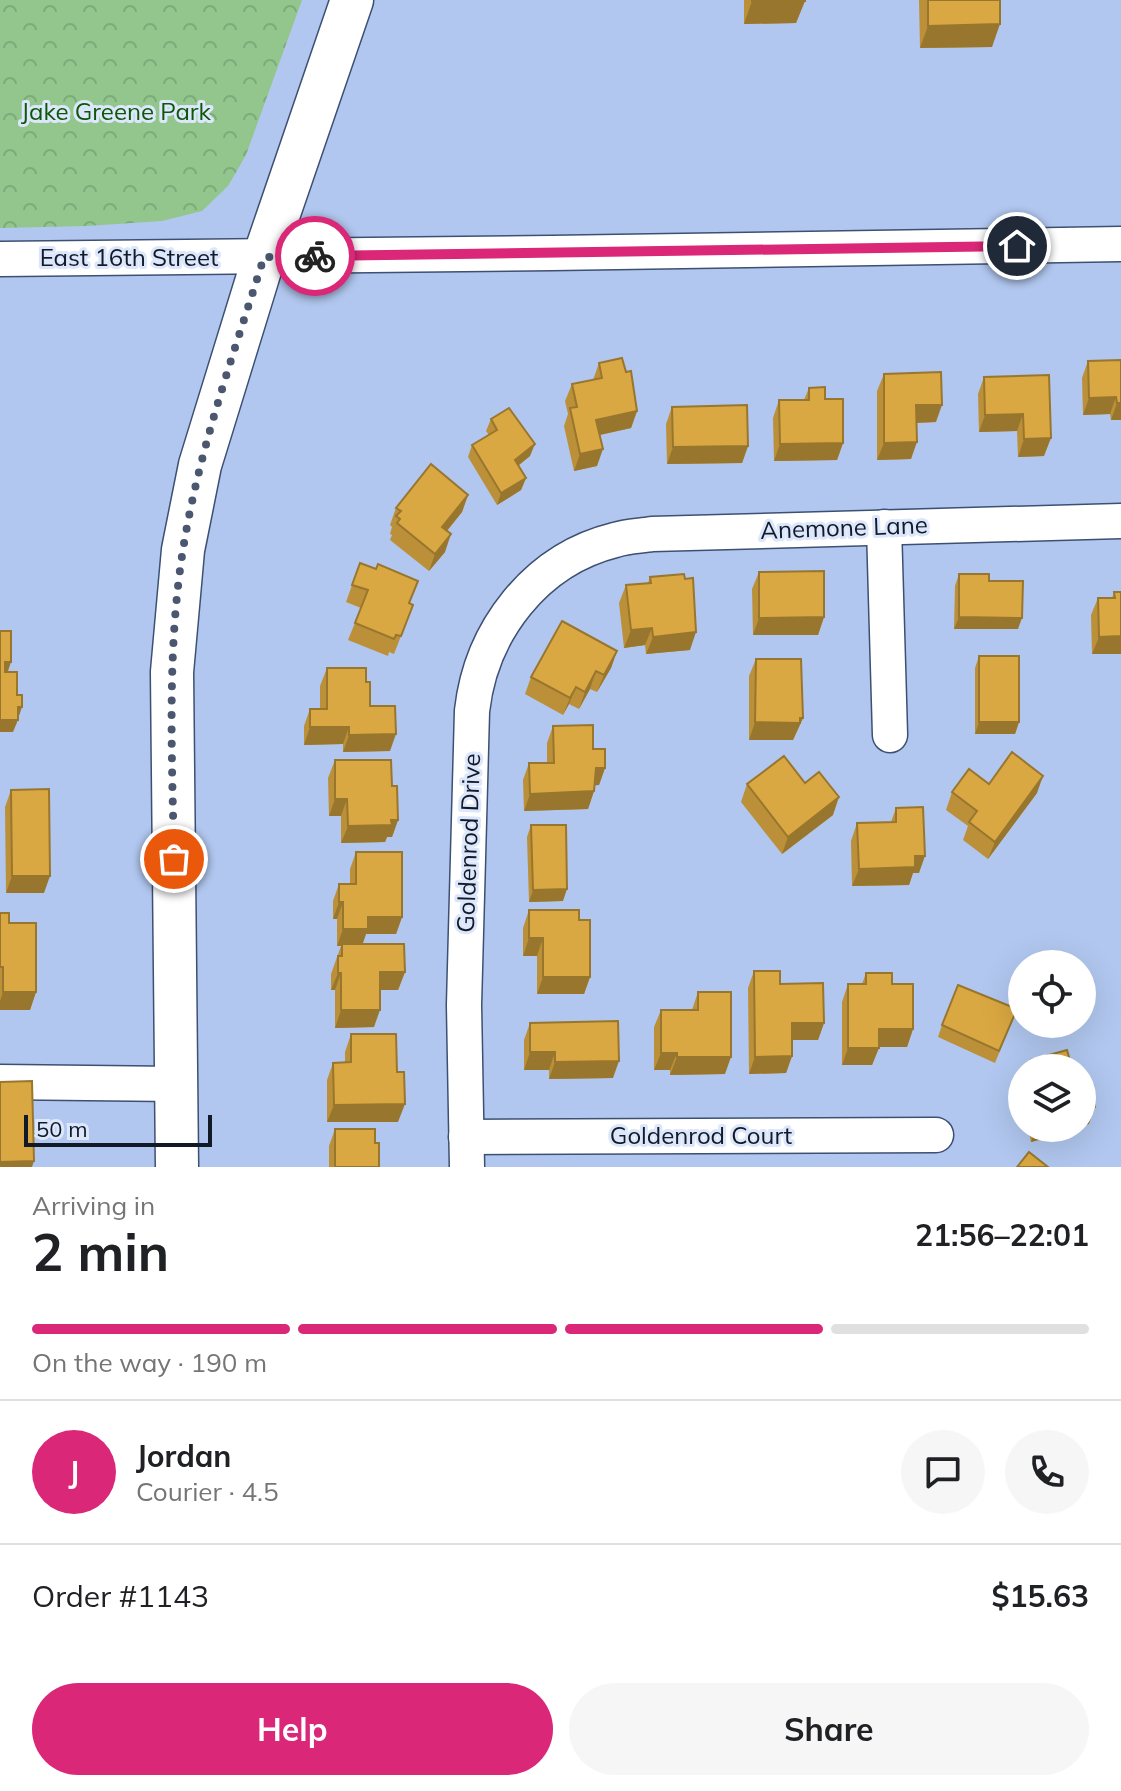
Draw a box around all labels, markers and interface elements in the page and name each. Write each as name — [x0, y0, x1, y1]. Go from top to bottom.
park label: Jake Greene Park — [21, 96, 212, 126]
pin — [983, 212, 1051, 280]
courier — [275, 216, 355, 296]
icon: home — [995, 224, 1039, 268]
icon: bike — [293, 234, 337, 278]
street label: East 16th Street — [40, 242, 218, 272]
street label: Anemone Lane — [760, 509, 928, 545]
street label: Goldenrod Drive — [450, 753, 486, 933]
pin — [140, 825, 208, 893]
icon: bag — [152, 837, 196, 881]
map controls — [1008, 950, 1096, 1142]
button: locate — [1008, 950, 1096, 1038]
button: layers — [1008, 1054, 1096, 1142]
scale bar — [24, 1111, 212, 1147]
text: 50 m — [36, 1115, 87, 1143]
street label: Goldenrod Court — [610, 1120, 792, 1150]
text: Arriving in — [32, 1189, 155, 1222]
text: 21:56–22:01 — [915, 1216, 1089, 1254]
text: 2 min — [32, 1219, 169, 1284]
text: On the way · 190 m — [32, 1346, 267, 1379]
button: chat — [901, 1430, 985, 1514]
button: phone — [1005, 1430, 1089, 1514]
text: Jordan — [136, 1437, 231, 1475]
text: J — [69, 1453, 79, 1491]
text: Courier · 4.5 — [136, 1475, 279, 1508]
text: Order #1143 — [32, 1577, 209, 1615]
text: $15.63 — [992, 1577, 1089, 1615]
button: Help — [32, 1683, 553, 1775]
button: Share — [569, 1683, 1089, 1775]

